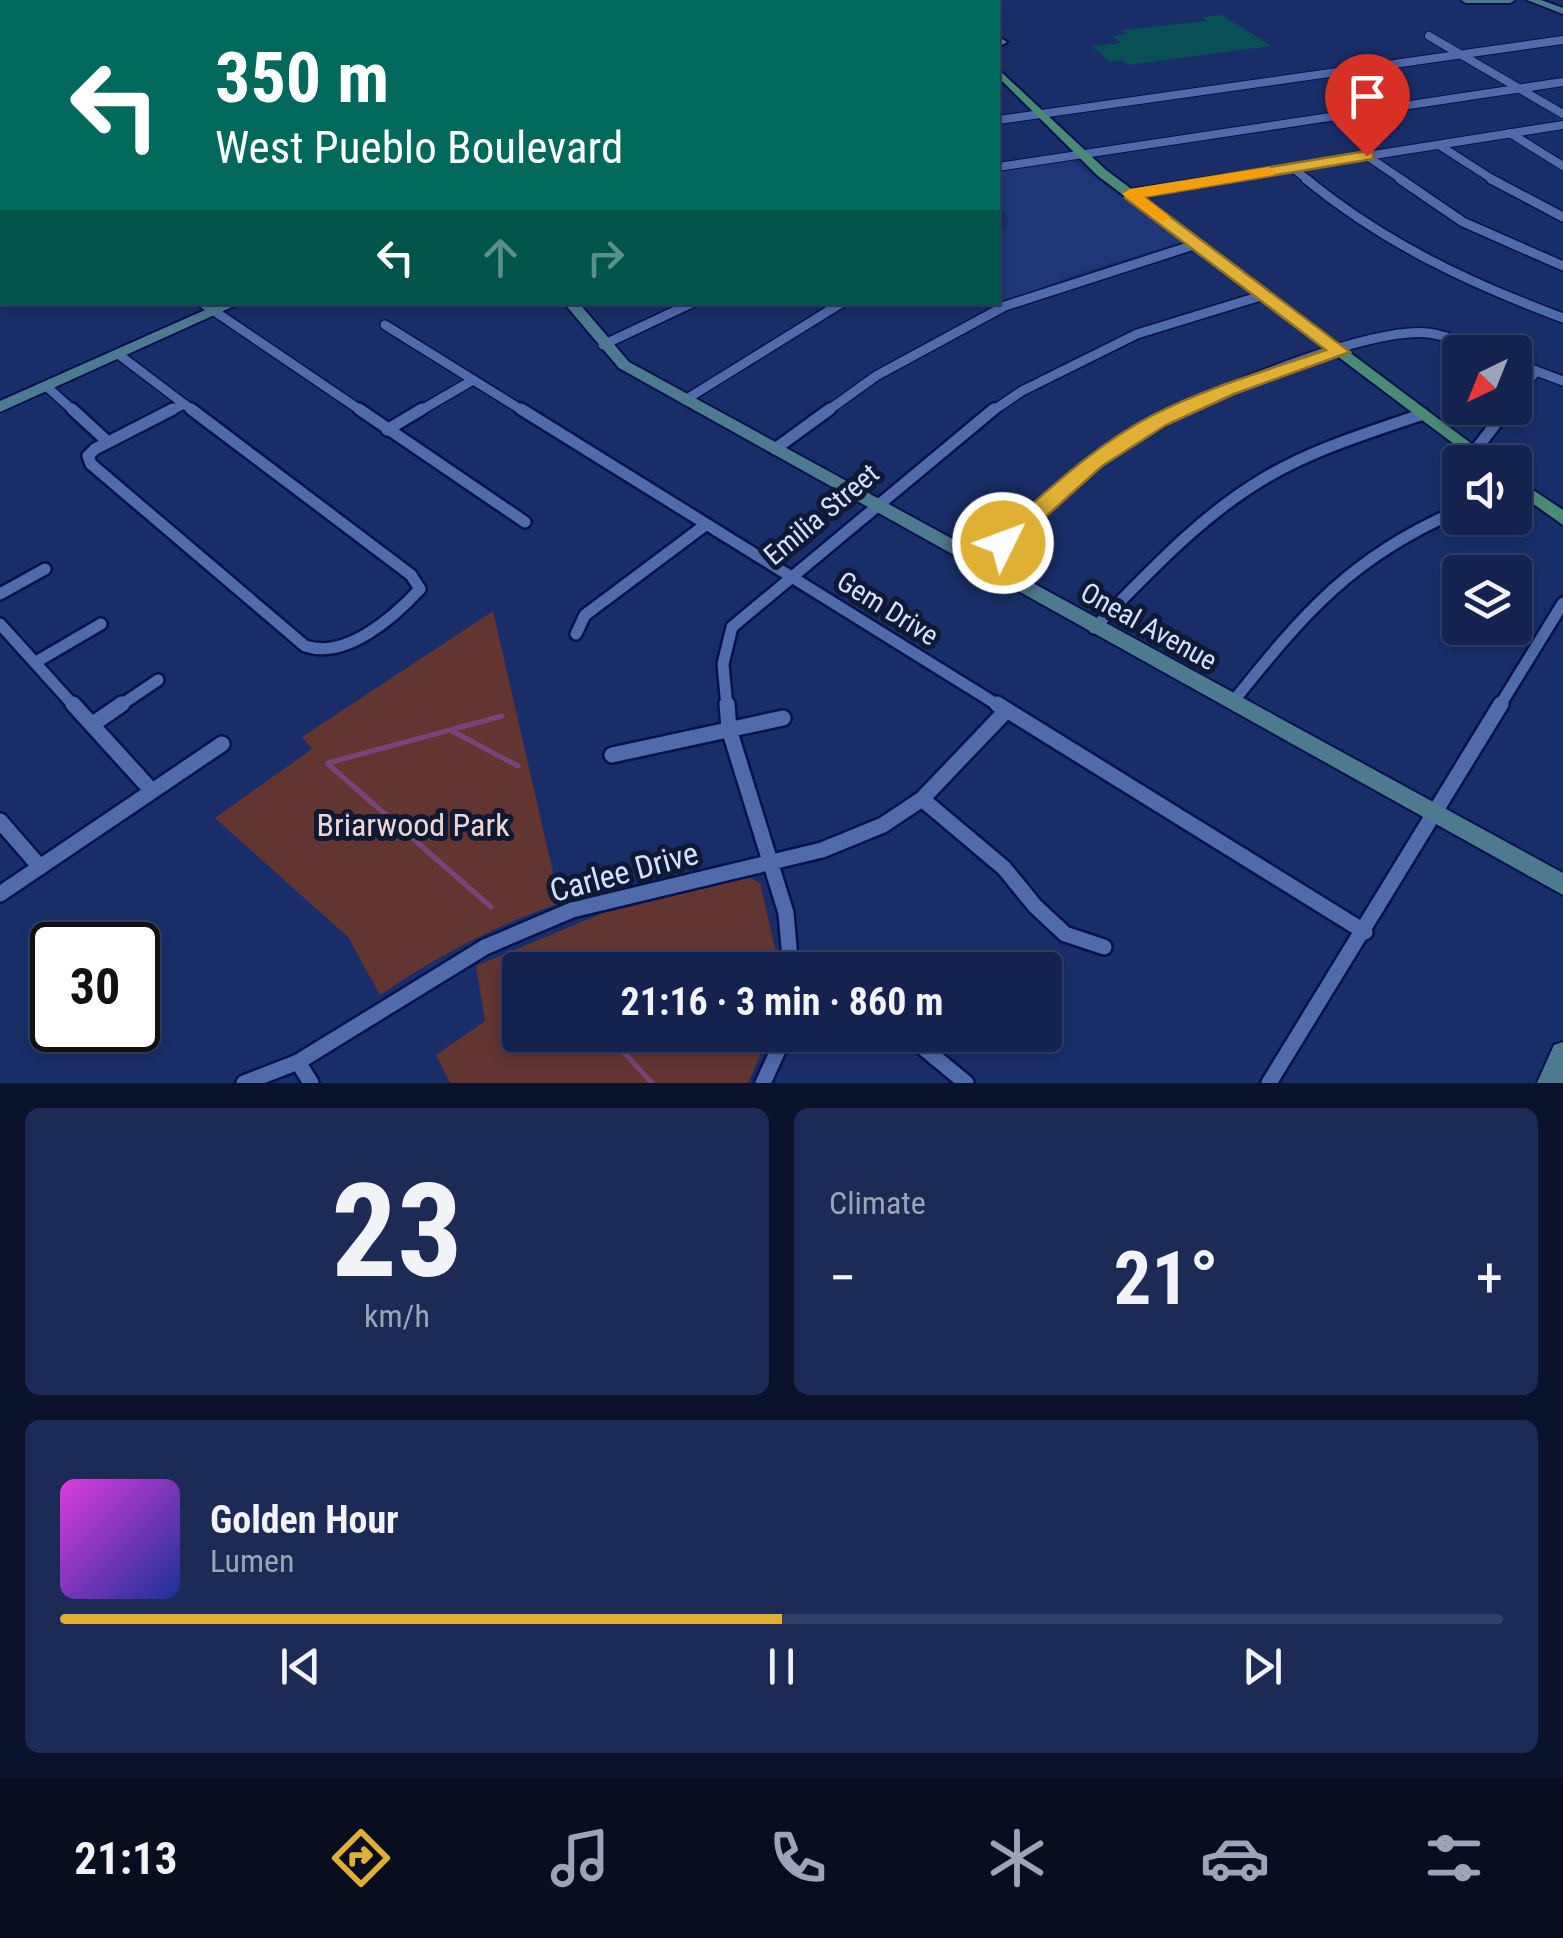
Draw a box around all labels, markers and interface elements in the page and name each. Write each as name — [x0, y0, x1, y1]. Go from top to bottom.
text: 350 m — [215, 37, 389, 119]
icon: left — [50, 40, 180, 170]
pin — [1325, 54, 1410, 157]
icon: arrive — [1340, 69, 1395, 124]
text: West Pueblo Boulevard — [215, 121, 623, 174]
icon: left — [368, 230, 423, 285]
icon: ahead — [473, 230, 528, 285]
icon: right — [578, 230, 633, 285]
north arrow — [1442, 335, 1532, 425]
map controls — [1442, 335, 1532, 645]
button: sound — [1442, 445, 1532, 535]
street label: Emilia Street — [757, 457, 885, 572]
position arrow — [951, 491, 1055, 595]
button: layers — [1442, 555, 1532, 645]
street label: Gem Drive — [831, 564, 944, 652]
street label: Oneal Avenue — [1075, 576, 1223, 677]
park label: Briarwood Park — [316, 806, 510, 844]
street label: Carlee Drive — [546, 834, 702, 910]
speed limit sign: 30 — [30, 922, 160, 1052]
text: 21:16 · 3 min · 860 m — [621, 980, 943, 1024]
text: 23 — [331, 1155, 463, 1308]
text: Climate — [829, 1184, 926, 1222]
text: 21° — [1114, 1234, 1219, 1322]
text: − — [829, 1246, 857, 1310]
text: + — [1476, 1246, 1503, 1310]
text: km/h — [364, 1297, 430, 1335]
text: Golden Hour — [210, 1498, 399, 1542]
text: Lumen — [210, 1542, 295, 1580]
icon: previous — [273, 1639, 328, 1694]
icon: pause — [754, 1639, 809, 1694]
icon: next — [1235, 1639, 1290, 1694]
icon: directions — [326, 1823, 396, 1893]
icon: music — [545, 1823, 615, 1893]
icon: phone — [763, 1823, 833, 1893]
icon: climate — [982, 1823, 1052, 1893]
icon: car — [1200, 1823, 1270, 1893]
icon: filters — [1419, 1823, 1489, 1893]
text: 21:13 — [74, 1832, 178, 1885]

